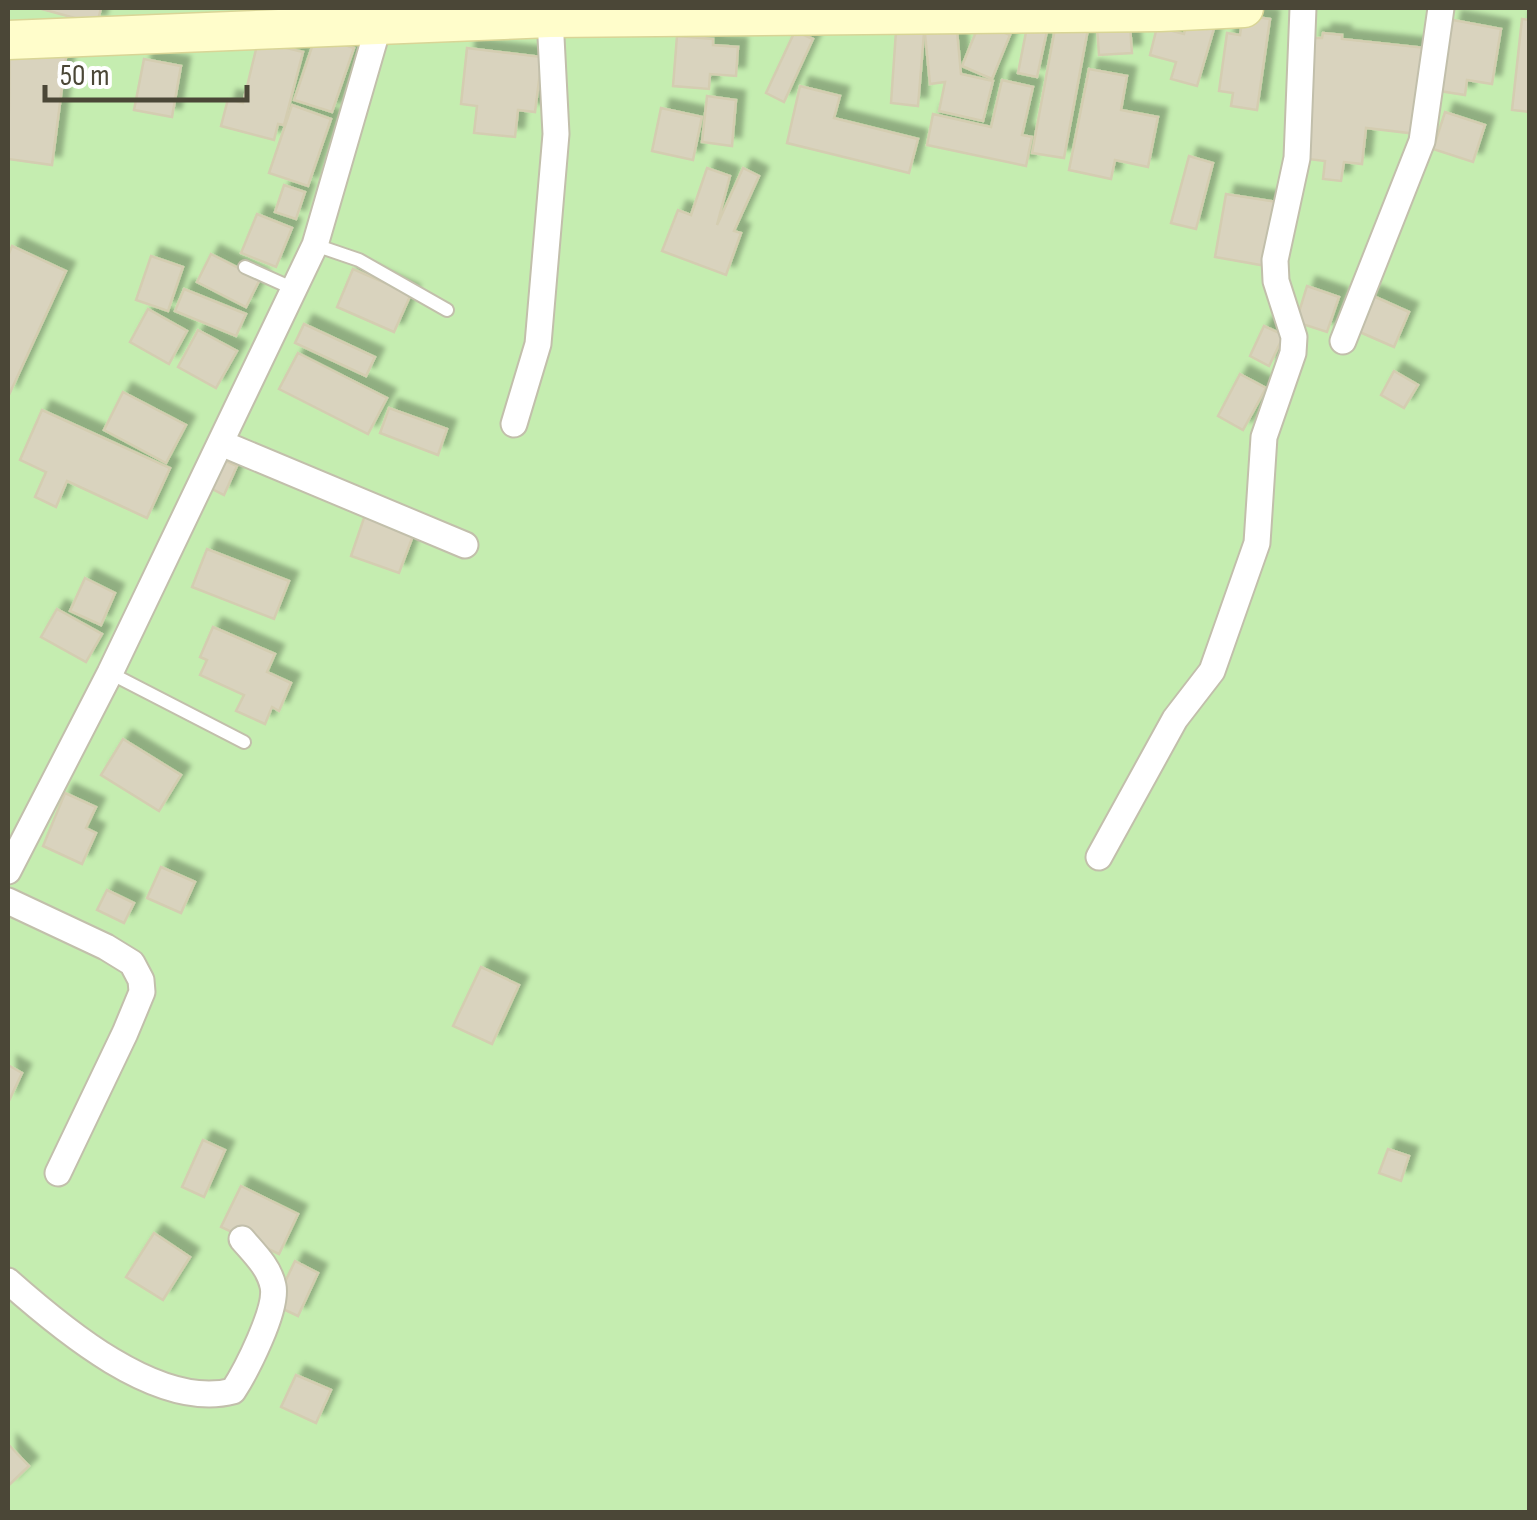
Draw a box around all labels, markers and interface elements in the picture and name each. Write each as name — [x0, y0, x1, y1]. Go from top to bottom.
scale bar — [45, 40, 248, 102]
text: 50 m — [60, 58, 109, 94]

